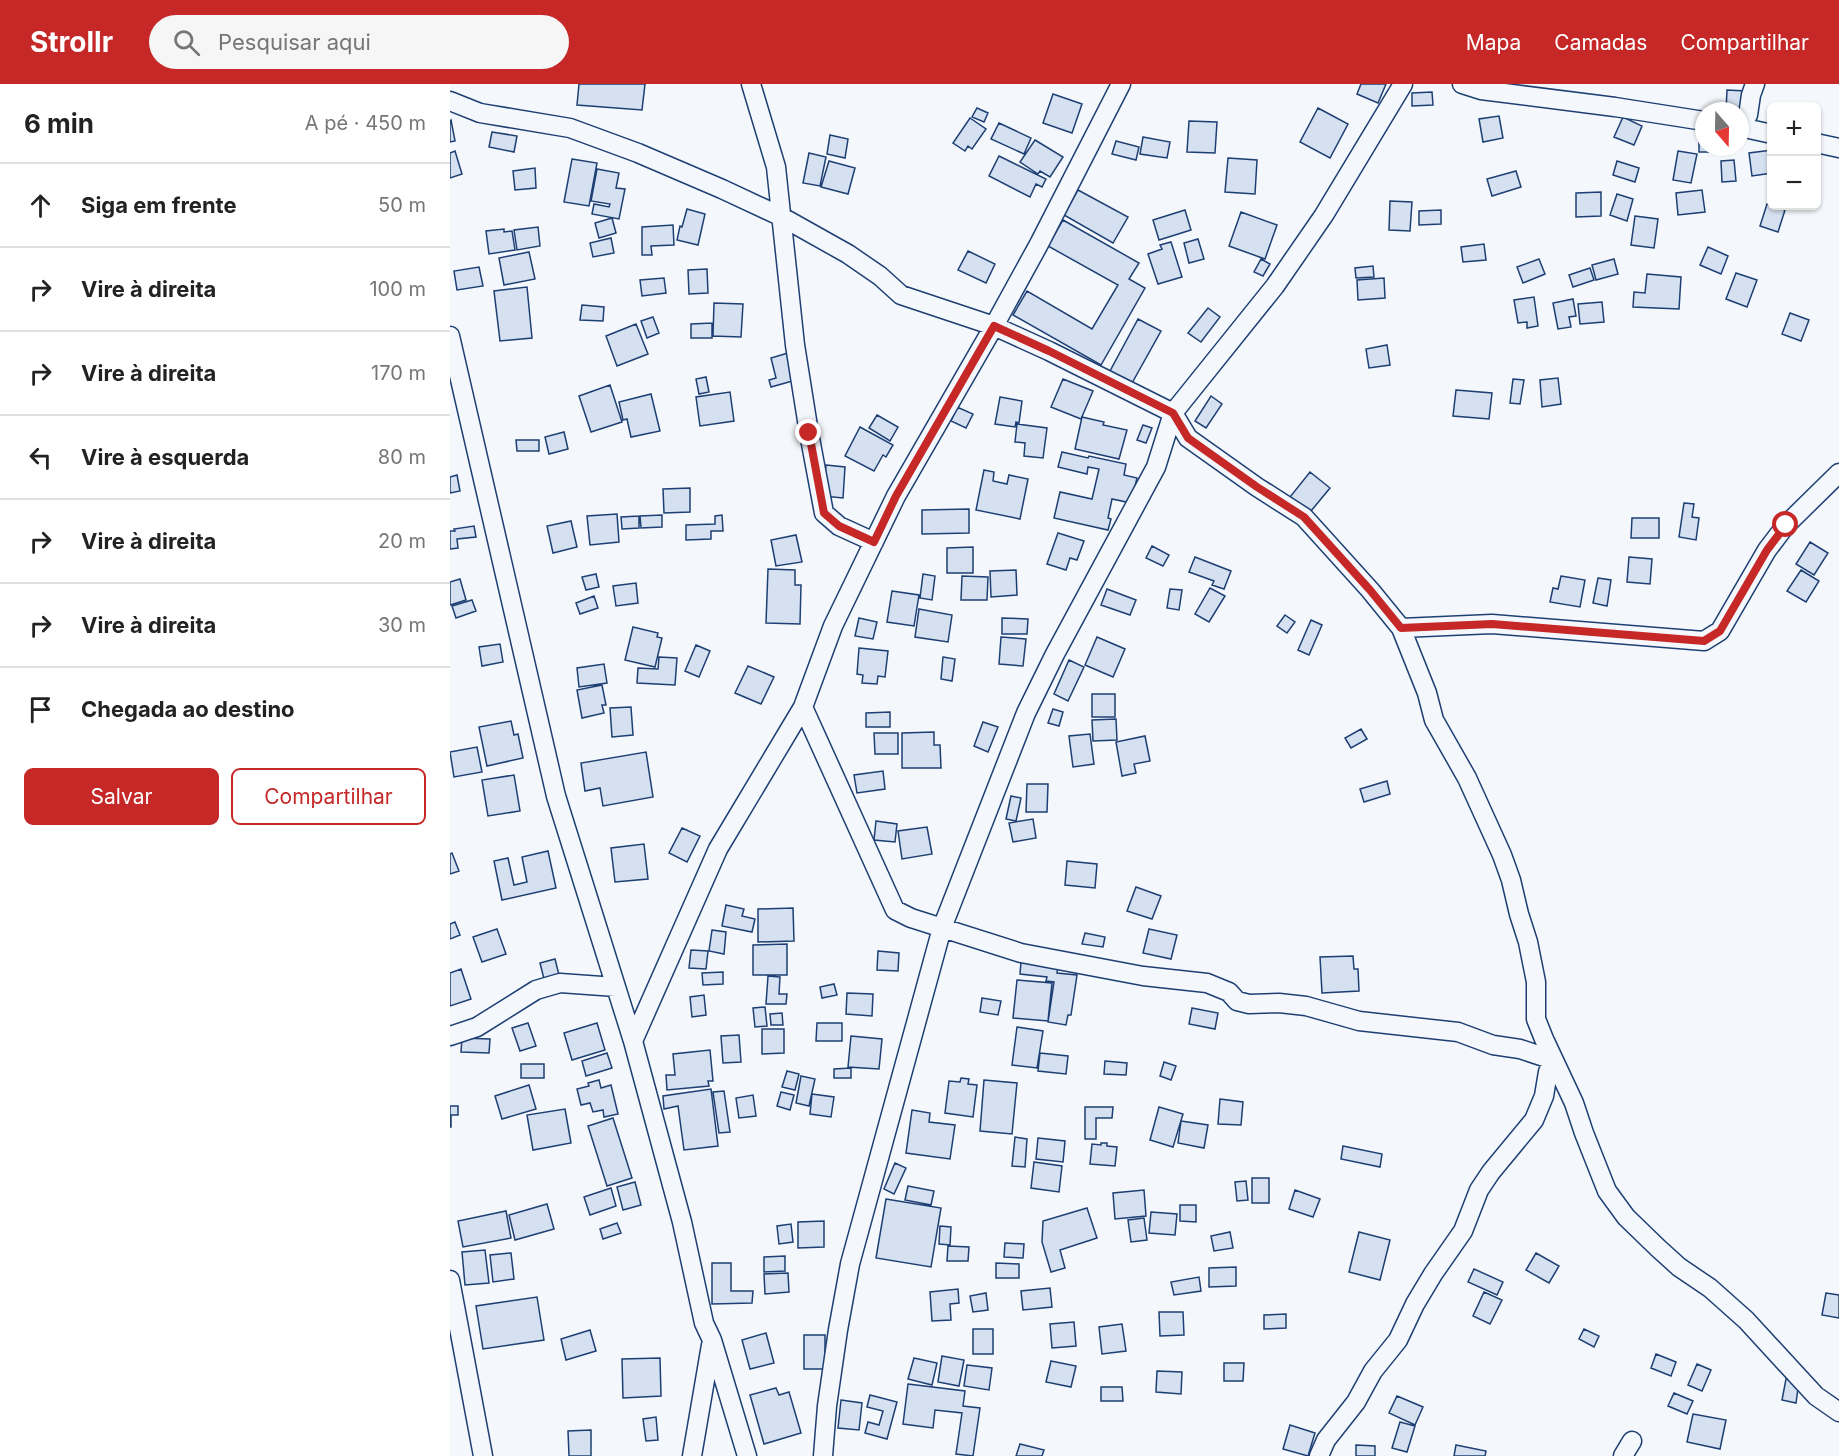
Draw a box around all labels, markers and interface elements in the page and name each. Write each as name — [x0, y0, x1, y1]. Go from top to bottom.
search box — [149, 15, 569, 69]
text: Strollr — [30, 25, 113, 59]
icon: search — [170, 26, 203, 59]
text: Pesquisar aqui — [218, 29, 371, 55]
text: Mapa — [1466, 30, 1521, 55]
text: Camadas — [1554, 30, 1647, 55]
text: Compartilhar — [1680, 30, 1809, 55]
north arrow — [1695, 102, 1749, 156]
map controls — [1767, 102, 1821, 210]
button: + — [1767, 102, 1821, 156]
text: 6 min — [24, 108, 94, 139]
text: A pé · 450 m — [305, 111, 426, 135]
button: − — [1767, 156, 1821, 210]
icon: ahead — [24, 189, 57, 222]
text: Siga em frente — [81, 192, 237, 218]
text: 50 m — [378, 193, 426, 217]
icon: right — [24, 273, 57, 306]
text: Vire à direita — [81, 276, 216, 302]
text: 100 m — [369, 277, 426, 301]
icon: right — [24, 357, 57, 390]
text: Vire à direita — [81, 360, 216, 386]
text: 170 m — [371, 361, 426, 385]
route end — [795, 419, 821, 445]
icon: left — [24, 441, 57, 474]
text: Vire à esquerda — [81, 444, 249, 470]
text: 80 m — [378, 445, 426, 469]
route start — [1772, 511, 1798, 537]
icon: right — [24, 525, 57, 558]
text: Vire à direita — [81, 528, 216, 554]
text: 20 m — [378, 529, 426, 553]
icon: right — [24, 609, 57, 642]
text: Vire à direita — [81, 612, 216, 638]
text: 30 m — [378, 613, 426, 637]
icon: arrive — [24, 693, 57, 726]
text: Chegada ao destino — [81, 696, 295, 722]
button: Salvar — [24, 768, 219, 825]
button: Compartilhar — [231, 768, 426, 825]

